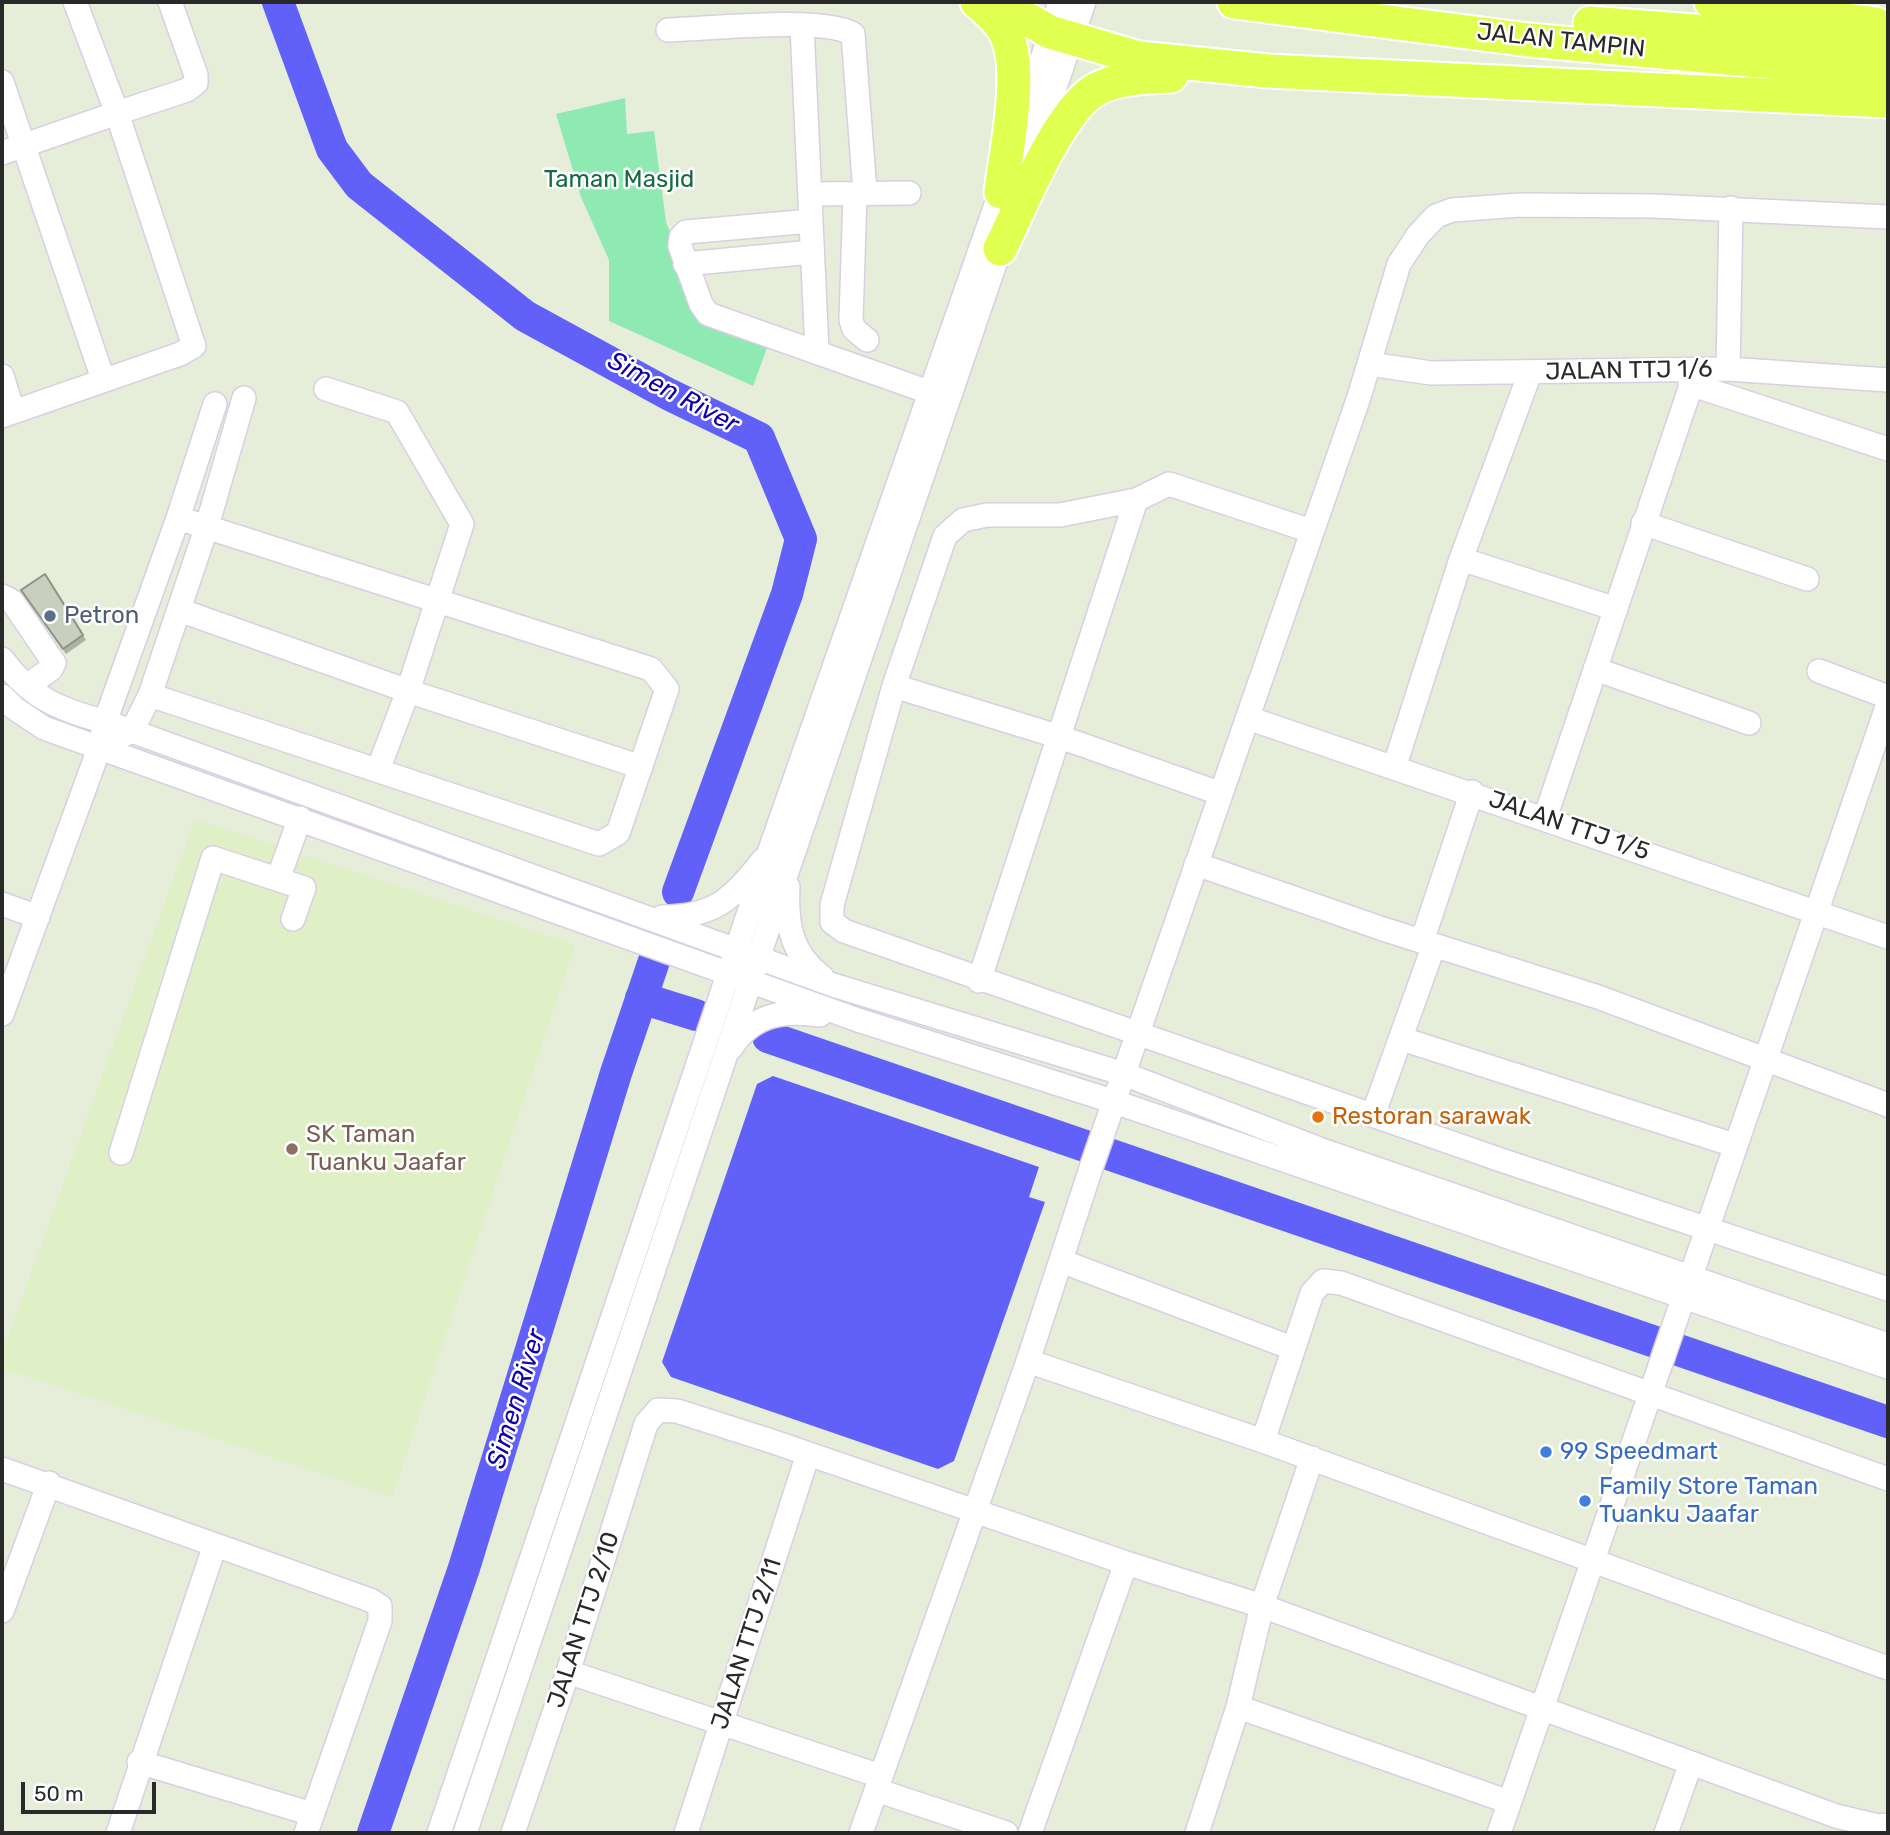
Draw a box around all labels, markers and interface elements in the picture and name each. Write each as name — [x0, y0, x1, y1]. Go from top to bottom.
street label: JALAN TAMPIN — [1475, 18, 1647, 64]
park label: Taman Masjid — [544, 166, 694, 194]
water label: Simen River — [602, 345, 744, 441]
street label: JALAN TTJ 1/6 — [1545, 355, 1713, 387]
place label: Petron — [64, 602, 139, 630]
marker: Petron — [42, 608, 58, 624]
street label: JALAN TTJ 1/5 — [1485, 785, 1653, 867]
place label: Restoran sarawak — [1332, 1103, 1531, 1131]
marker: Restoran sarawak — [1310, 1109, 1326, 1125]
place label: SK Taman Tuanku Jaafar — [306, 1121, 466, 1177]
marker: SK Taman Tuanku Jaafar — [284, 1141, 300, 1157]
water label: Simen River — [481, 1326, 553, 1472]
place label: 99 Speedmart — [1560, 1438, 1718, 1466]
marker: 99 Speedmart — [1538, 1444, 1554, 1460]
place label: Family Store Taman Tuanku Jaafar — [1599, 1473, 1818, 1529]
marker: Family Store Taman Tuanku Jaafar — [1577, 1493, 1593, 1509]
street label: JALAN TTJ 2/10 — [542, 1529, 626, 1711]
street label: JALAN TTJ 2/11 — [706, 1555, 788, 1733]
scale bar — [24, 1769, 159, 1813]
text: 50 m — [34, 1781, 84, 1806]

